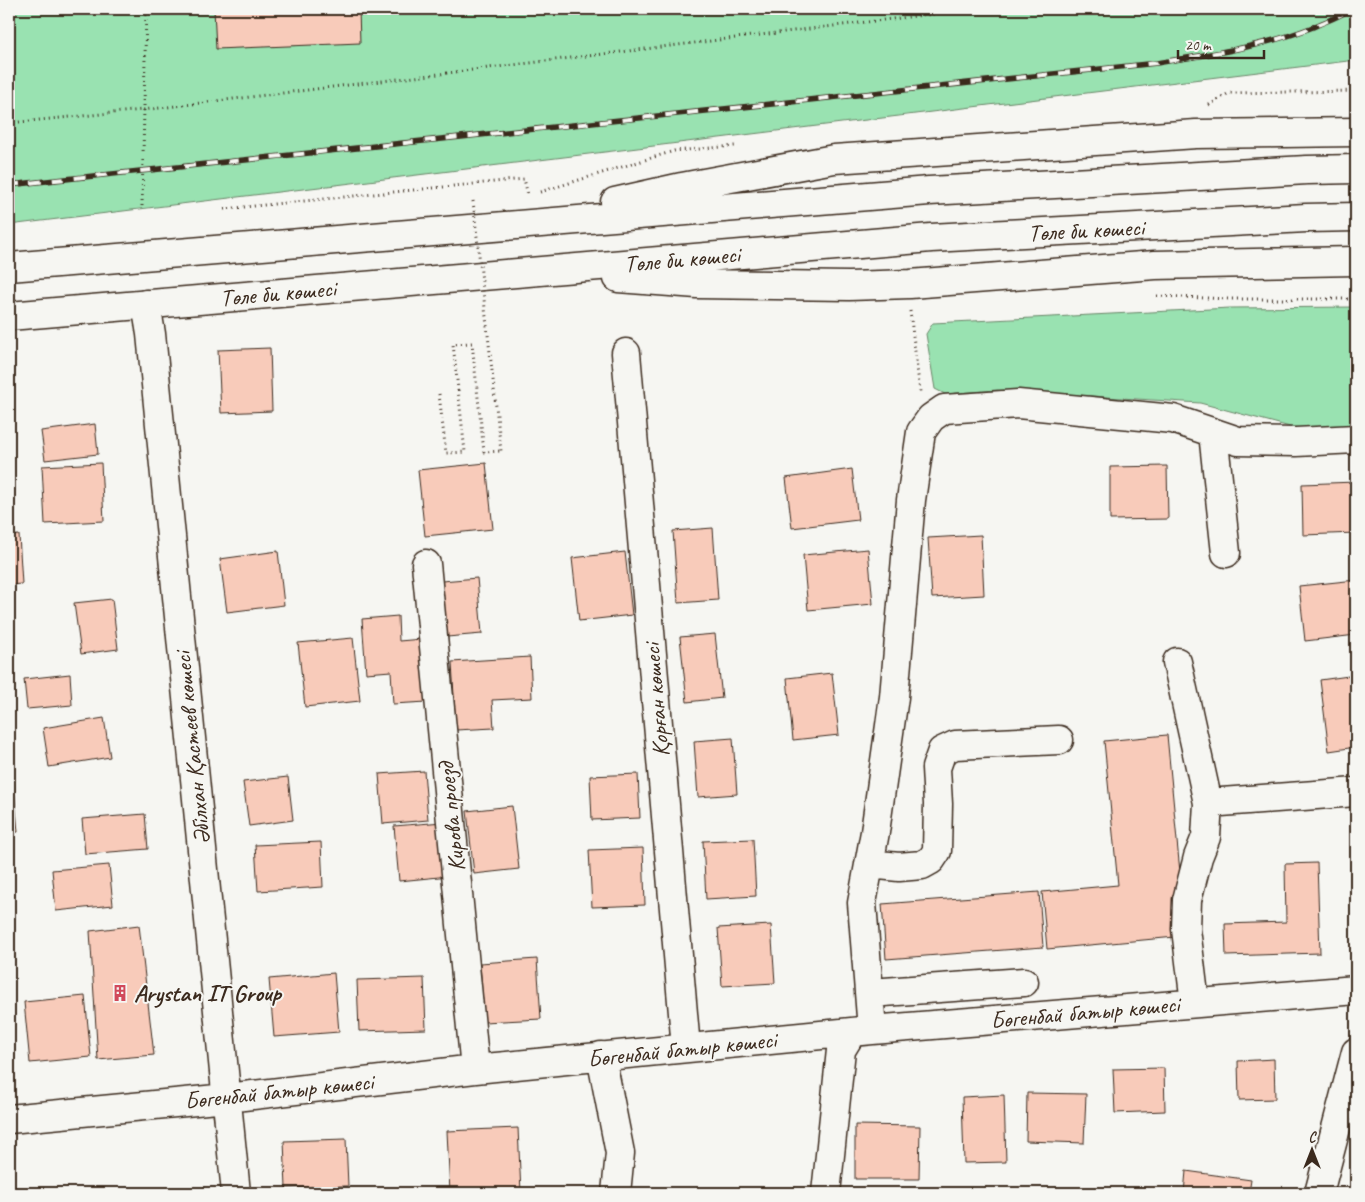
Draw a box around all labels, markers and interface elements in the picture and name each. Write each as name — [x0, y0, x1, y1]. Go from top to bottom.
scale bar — [1178, 28, 1264, 60]
text: 20 m — [1185, 36, 1212, 55]
street label: Төле би көшесі — [1027, 212, 1147, 248]
street label: Төле би көшесі — [623, 239, 744, 279]
street label: Төле би көшесі — [219, 273, 340, 313]
street label: Қорған көшесі — [636, 639, 676, 758]
street label: Әбілхан Қастеев көшесі — [167, 648, 217, 846]
street label: Кирова проезд — [430, 758, 472, 873]
place label: Arystan IT Group — [134, 978, 283, 1008]
building icon: Arystan IT Group — [110, 983, 130, 1003]
street label: Бөгенбай батыр көшесі — [989, 989, 1183, 1035]
street label: Бөгенбай батыр көшесі — [586, 1024, 780, 1074]
street label: Бөгенбай батыр көшесі — [183, 1066, 377, 1116]
north arrow — [1288, 1124, 1338, 1174]
text: С — [1309, 1129, 1318, 1146]

